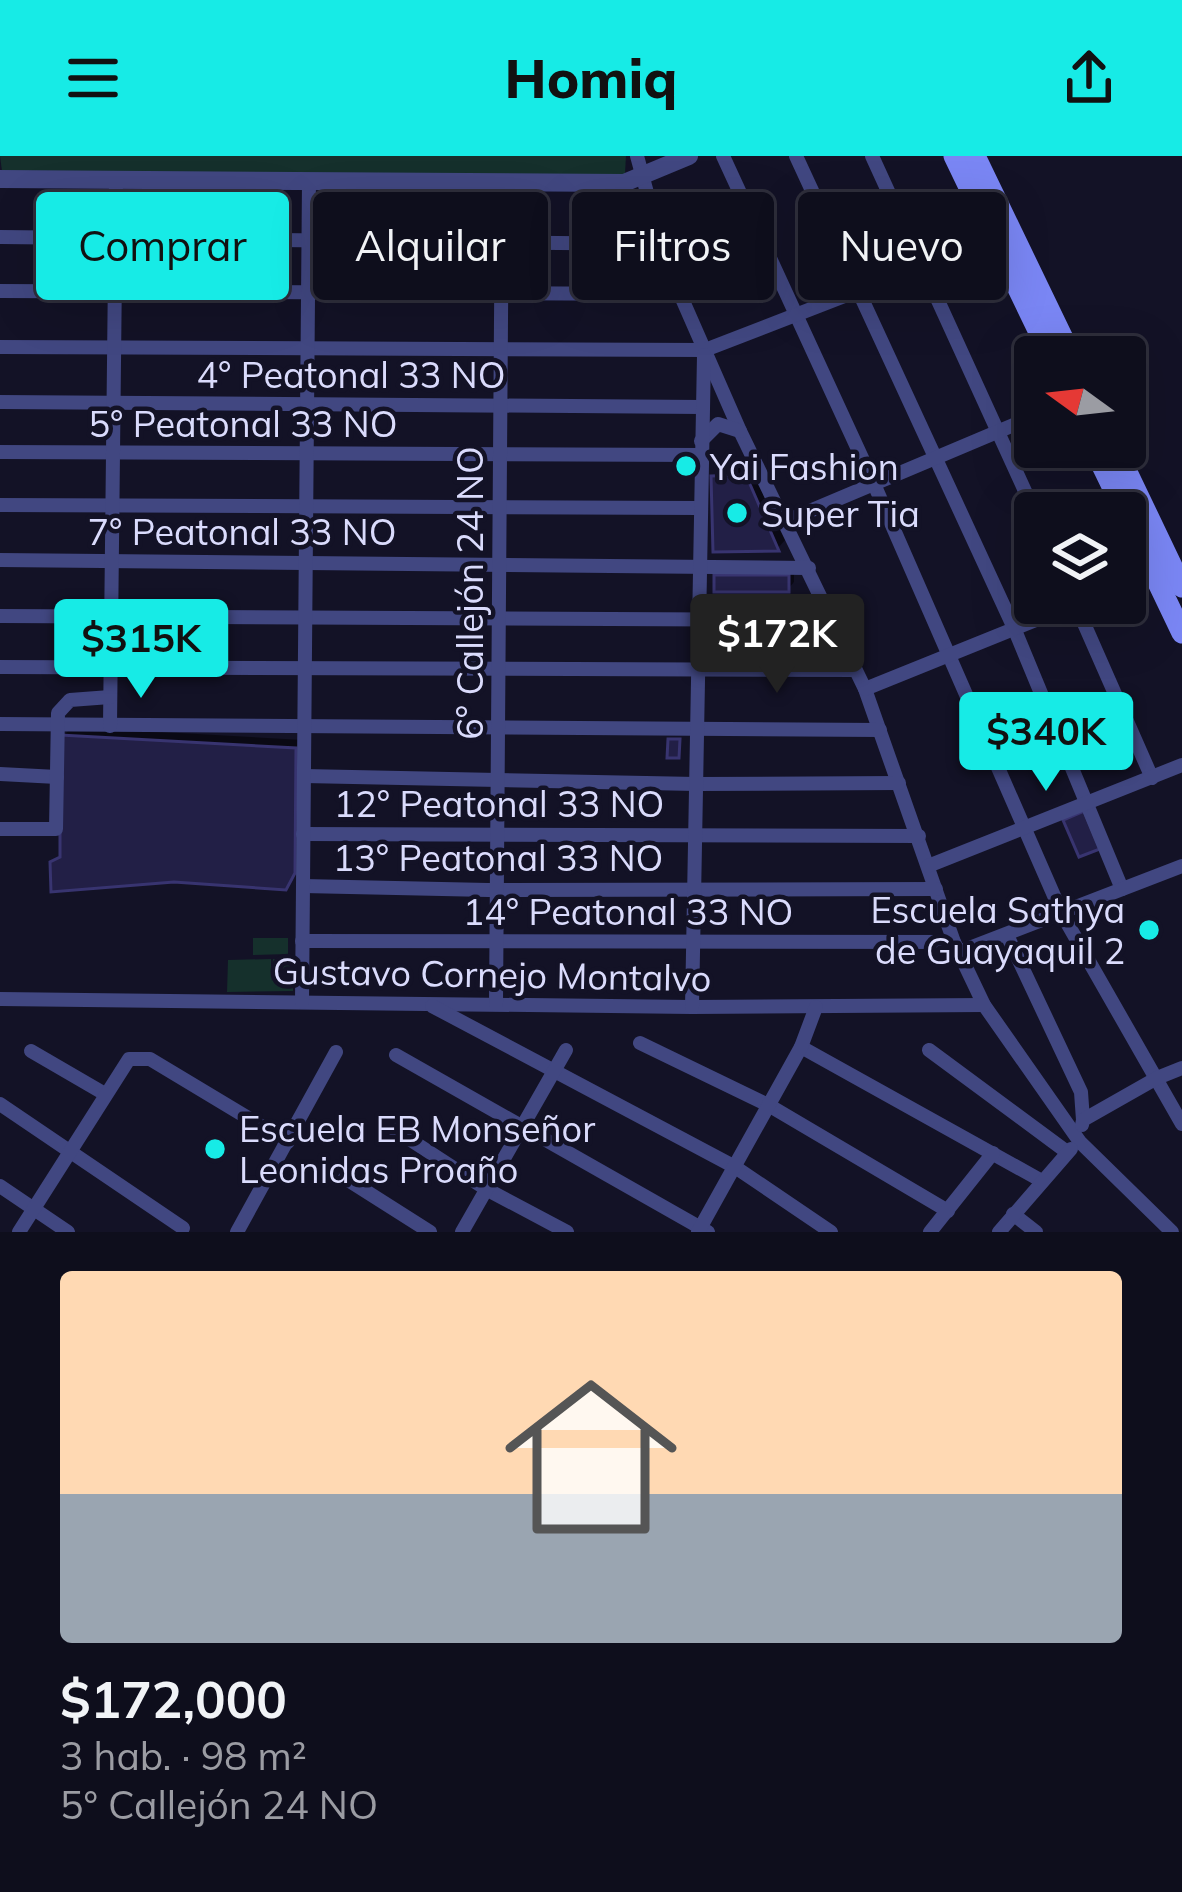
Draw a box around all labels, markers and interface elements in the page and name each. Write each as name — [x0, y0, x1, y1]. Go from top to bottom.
text: Homiq — [505, 44, 677, 112]
icon: menu — [60, 45, 126, 111]
icon: share — [1056, 45, 1122, 111]
chip: Comprar — [36, 192, 289, 300]
chip: Alquilar — [313, 192, 548, 300]
chip: Filtros — [572, 192, 774, 300]
chip: Nuevo — [798, 192, 1006, 300]
north arrow — [1014, 336, 1146, 468]
map controls — [1014, 336, 1146, 624]
street label: 4° Peatonal 33 NO — [196, 352, 506, 397]
street label: 5° Peatonal 33 NO — [88, 401, 398, 446]
place label: Yai Fashion — [709, 444, 899, 489]
street label: 6° Callejón 24 NO — [447, 446, 492, 740]
marker: Yai Fashion — [673, 453, 699, 479]
place label: Super Tia — [761, 491, 920, 536]
button: layers — [1014, 492, 1146, 624]
marker: Super Tia — [724, 500, 750, 526]
street label: 7° Peatonal 33 NO — [87, 509, 397, 554]
pin: $172K — [693, 594, 861, 696]
pin: $315K — [57, 599, 225, 701]
text: $172K — [717, 608, 837, 657]
text: $315K — [81, 613, 201, 662]
pin: $340K — [962, 692, 1130, 794]
text: $340K — [986, 706, 1106, 755]
street label: 12° Peatonal 33 NO — [334, 781, 664, 826]
street label: 13° Peatonal 33 NO — [333, 835, 663, 880]
place label: Escuela Sathya de Guayaquil 2 — [871, 887, 1125, 973]
street label: 14° Peatonal 33 NO — [463, 889, 793, 934]
marker: Escuela Sathya de Guayaquil 2 — [1136, 917, 1162, 943]
street label: Gustavo Cornejo Montalvo — [272, 948, 712, 1000]
place label: Escuela EB Monseñor Leonidas Proaño — [239, 1106, 595, 1192]
marker: Escuela EB Monseñor Leonidas Proaño — [202, 1136, 228, 1162]
icon: home — [483, 1349, 699, 1565]
text: $172,000 — [60, 1667, 287, 1731]
text: 3 hab. · 98 m² — [60, 1731, 307, 1780]
text: 5° Callejón 24 NO — [60, 1780, 378, 1829]

